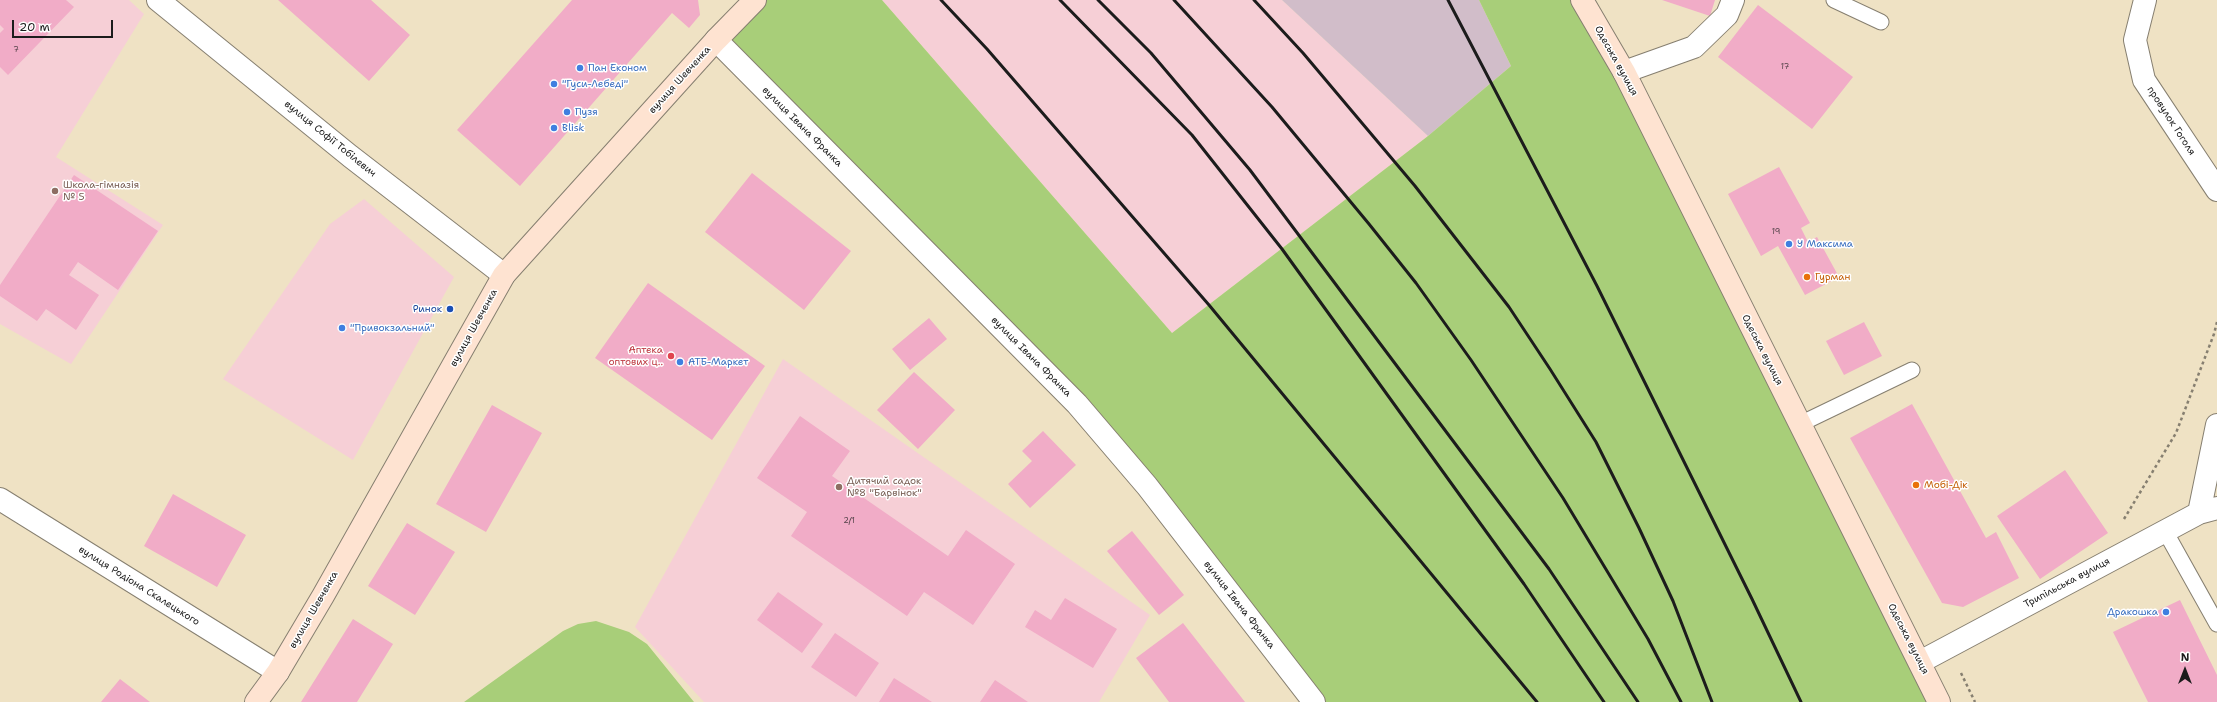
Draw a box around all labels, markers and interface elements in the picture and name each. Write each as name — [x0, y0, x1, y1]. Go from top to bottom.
scale bar — [14, 12, 115, 38]
text: 20 m — [19, 19, 50, 35]
street label: Одеська вулиця — [1592, 24, 1640, 98]
street label: вулиця Шевченка — [647, 44, 713, 116]
house number: 7 — [13, 45, 19, 55]
place label: Пан Економ — [588, 62, 647, 74]
house number: 17 — [1781, 62, 1789, 72]
marker: Пан Економ — [575, 63, 585, 73]
place label: "Гуси-Лебеді" — [562, 78, 628, 90]
marker: "Гуси-Лебеді" — [549, 79, 559, 89]
street label: вулиця Івана Франка — [759, 84, 845, 170]
street label: провулок Гоголя — [2144, 84, 2198, 158]
street label: вулиця Софії Тобілевич — [282, 98, 378, 180]
place label: Пузя — [575, 106, 598, 118]
marker: Пузя — [562, 107, 572, 117]
place label: Blisk — [562, 122, 584, 134]
marker: Blisk — [549, 123, 559, 133]
place label: Школа-гімназія № 5 — [63, 179, 139, 202]
marker: Школа-гімназія № 5 — [50, 186, 60, 196]
house number: 19 — [1772, 227, 1780, 237]
place label: У Максима — [1797, 238, 1853, 250]
marker: У Максима — [1784, 239, 1794, 249]
place label: Гурман — [1815, 271, 1850, 283]
marker: Гурман — [1802, 272, 1812, 282]
street label: вулиця Шевченка — [448, 287, 500, 369]
place label: Ринок — [413, 303, 442, 315]
marker: Ринок — [445, 304, 455, 314]
street label: Одеська вулиця — [1739, 312, 1785, 388]
street label: вулиця Івана Франка — [988, 314, 1074, 400]
place label: "Привокзальний" — [350, 322, 435, 334]
marker: "Привокзальний" — [337, 323, 347, 333]
place label: Аптека оптових ц‥ — [609, 344, 663, 368]
marker: Аптека оптових ц‥ — [666, 351, 676, 361]
place label: АТБ-Маркет — [688, 356, 748, 368]
marker: АТБ-Маркет — [675, 357, 685, 367]
place label: Дитячий садок №8 "Барвінок" — [847, 475, 922, 498]
place label: Мобі-Дік — [1924, 479, 1968, 491]
marker: Мобі-Дік — [1911, 480, 1921, 490]
marker: Дитячий садок №8 "Барвінок" — [834, 482, 844, 492]
house number: 2/1 — [843, 516, 855, 526]
street label: вулиця Родіона Скалецького — [76, 544, 202, 628]
street label: Трипільська вулиця — [2022, 555, 2112, 611]
street label: вулиця Івана Франка — [1201, 559, 1277, 651]
street label: вулиця Шевченка — [287, 569, 341, 651]
street label: Одеська вулиця — [1885, 601, 1931, 677]
place label: Дракошка — [2107, 606, 2158, 618]
marker: Дракошка — [2161, 607, 2171, 617]
north arrow — [2165, 650, 2205, 690]
text: N — [2181, 650, 2189, 665]

